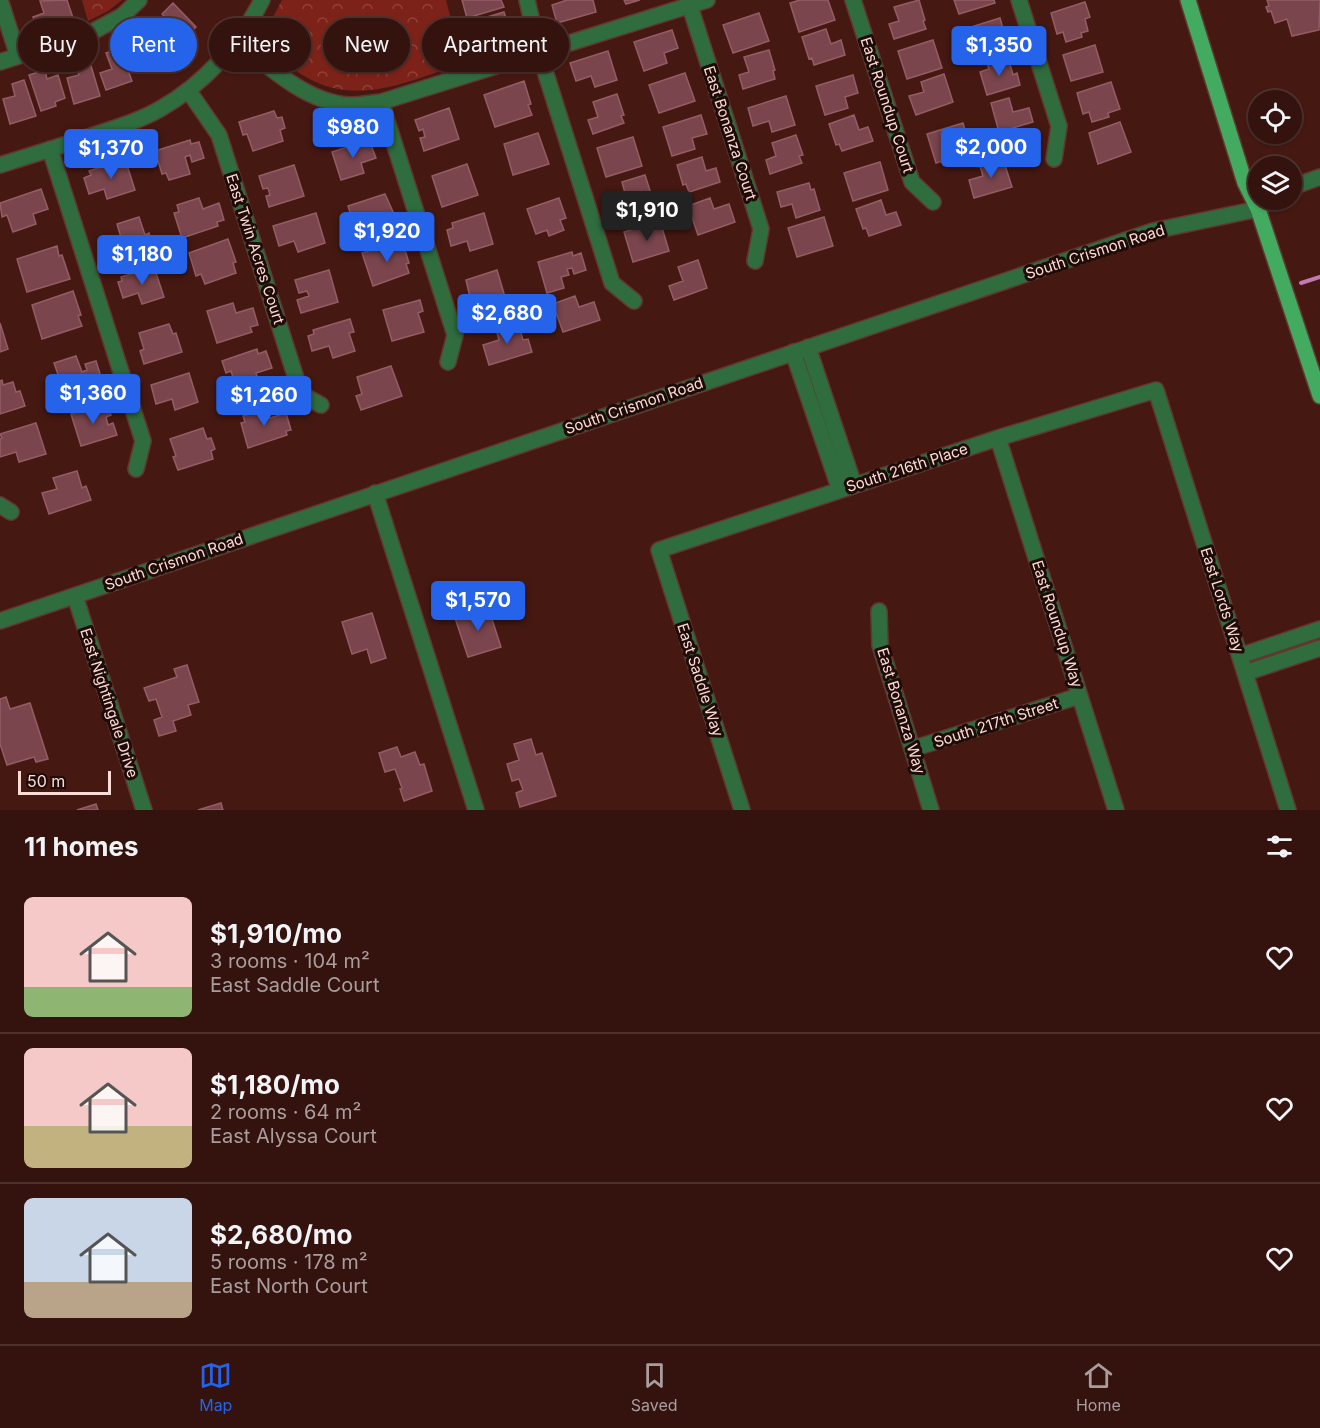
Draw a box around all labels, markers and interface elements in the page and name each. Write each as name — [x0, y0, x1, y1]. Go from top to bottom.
chip: Buy — [18, 18, 98, 72]
chip: Rent — [110, 18, 197, 72]
chip: Filters — [209, 18, 311, 72]
chip: New — [323, 18, 410, 72]
chip: Apartment — [422, 18, 569, 72]
pin: $1,350 — [950, 26, 1048, 77]
text: $1,350 — [965, 33, 1033, 57]
street label: East Roundup Court — [857, 35, 918, 175]
street label: East Bonanza Court — [700, 63, 761, 202]
map controls — [1248, 90, 1302, 210]
button: locate — [1248, 90, 1302, 144]
pin: $980 — [317, 108, 389, 159]
text: $980 — [327, 115, 379, 139]
pin: $2,000 — [942, 128, 1040, 179]
pin: $1,370 — [62, 129, 160, 180]
text: $2,000 — [955, 135, 1027, 159]
text: $1,370 — [78, 136, 144, 160]
button: layers — [1248, 156, 1302, 210]
street label: East Twin Acres Court — [222, 171, 289, 327]
pin: $1,910 — [598, 191, 696, 242]
text: $1,910 — [615, 198, 679, 222]
pin: $1,920 — [338, 212, 436, 263]
text: $1,920 — [353, 219, 421, 243]
street label: South Crismon Road — [1023, 220, 1167, 283]
pin: $1,180 — [93, 235, 191, 286]
text: $1,180 — [111, 242, 173, 266]
pin: $2,680 — [458, 294, 556, 345]
text: $2,680 — [471, 301, 543, 325]
street label: South Crismon Road — [562, 373, 706, 438]
pin: $1,360 — [44, 374, 142, 425]
pin: $1,260 — [215, 376, 313, 427]
text: $1,360 — [59, 381, 127, 405]
text: $1,260 — [230, 383, 298, 407]
street label: South 216th Place — [844, 439, 970, 496]
street label: South Crismon Road — [102, 529, 246, 594]
street label: East Lords Way — [1197, 545, 1249, 655]
street label: East Roundup Way — [1028, 558, 1087, 690]
pin: $1,570 — [429, 581, 527, 632]
text: $1,570 — [445, 588, 511, 612]
street label: East Saddle Way — [673, 621, 728, 740]
street label: East Nightingale Drive — [76, 626, 143, 780]
street label: East Bonanza Way — [873, 645, 930, 777]
street label: South 217th Street — [931, 693, 1060, 752]
scale bar — [18, 768, 111, 796]
text: 50 m — [27, 771, 65, 791]
icon: filters — [1263, 830, 1296, 863]
text: 11 homes — [24, 831, 139, 862]
text: $1,910/mo — [210, 918, 342, 949]
icon: home — [72, 921, 144, 993]
icon: heart — [1263, 941, 1296, 974]
text: 3 rooms · 104 m² — [210, 949, 370, 973]
text: East Saddle Court — [210, 973, 379, 997]
text: $1,180/mo — [210, 1069, 340, 1100]
icon: home — [72, 1072, 144, 1144]
icon: heart — [1263, 1092, 1296, 1125]
text: 2 rooms · 64 m² — [210, 1100, 361, 1124]
text: East Alyssa Court — [210, 1124, 377, 1148]
text: $2,680/mo — [210, 1219, 352, 1250]
icon: home — [72, 1222, 144, 1294]
icon: heart — [1263, 1242, 1296, 1275]
text: 5 rooms · 178 m² — [210, 1250, 368, 1274]
text: East North Court — [210, 1274, 368, 1298]
tab: Map — [199, 1359, 232, 1415]
tab: Saved — [631, 1359, 678, 1415]
tab: Home — [1076, 1359, 1121, 1415]

